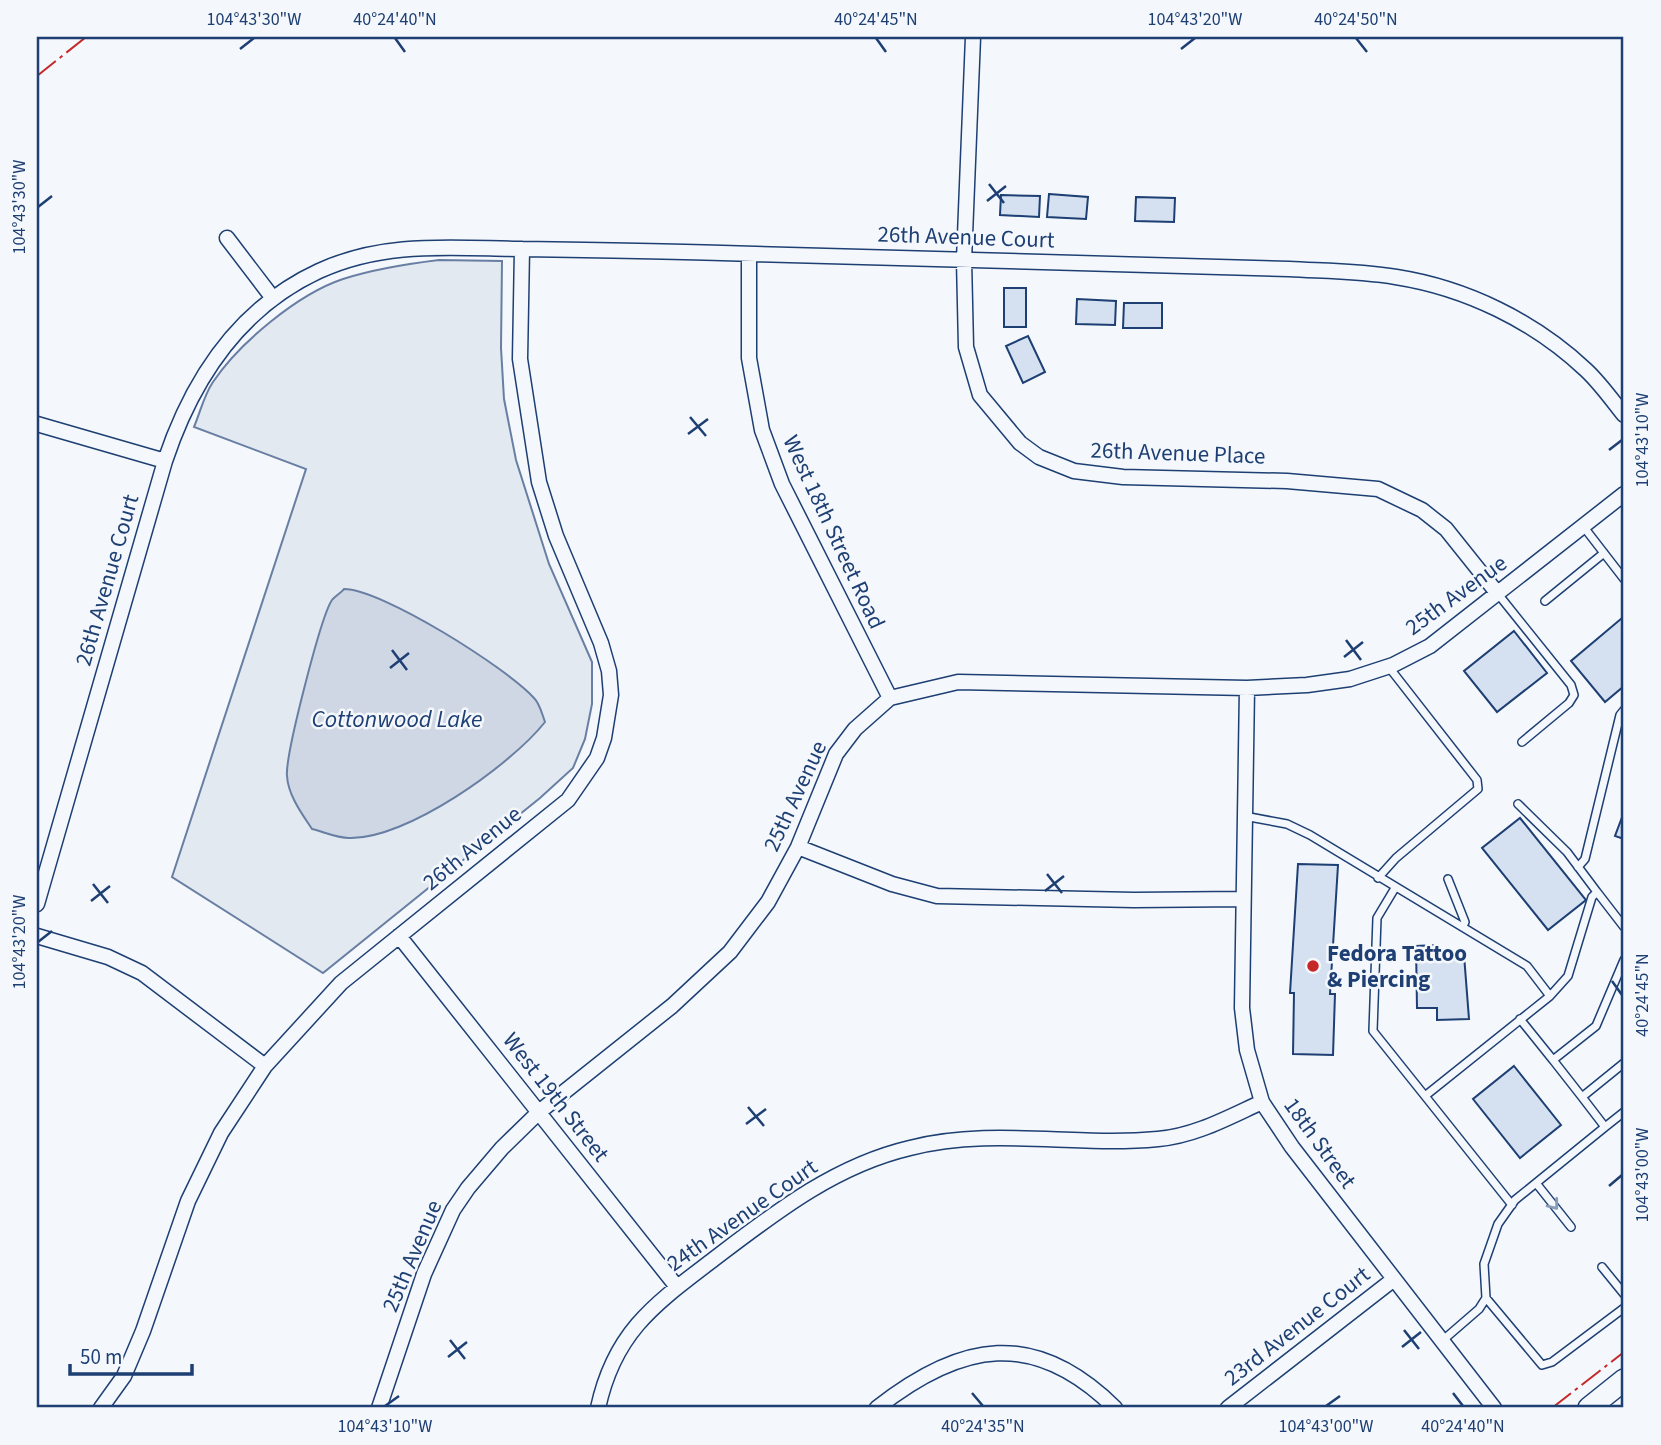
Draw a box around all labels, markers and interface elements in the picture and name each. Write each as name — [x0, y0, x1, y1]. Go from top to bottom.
text: 104°43'30"W — [207, 7, 301, 32]
text: 40°24'40"N — [353, 7, 437, 32]
text: 40°24'45"N — [834, 7, 918, 32]
text: 104°43'20"W — [1148, 7, 1242, 32]
text: 40°24'50"N — [1314, 7, 1398, 32]
text: 104°43'30"W — [7, 160, 32, 254]
street label: 26th Avenue Court — [877, 217, 1055, 257]
text: 104°43'10"W — [1630, 393, 1655, 487]
street label: West 18th Street Road — [775, 430, 893, 634]
street label: 26th Avenue Place — [1090, 433, 1266, 473]
street label: 26th Avenue Court — [67, 490, 147, 670]
street label: 25th Avenue — [1398, 547, 1514, 643]
water label: Cottonwood Lake — [311, 702, 483, 737]
street label: 25th Avenue — [755, 735, 835, 857]
street label: 26th Avenue — [416, 798, 528, 898]
text: 104°43'20"W — [7, 895, 32, 989]
place label: Fedora Tattoo & Piercing — [1327, 937, 1467, 996]
text: 40°24'45"N — [1630, 953, 1655, 1037]
marker: Fedora Tattoo & Piercing — [1305, 958, 1321, 974]
street label: West 19th Street — [495, 1025, 617, 1169]
street label: 18th Street — [1276, 1091, 1364, 1196]
text: 104°43'00"W — [1630, 1128, 1655, 1222]
street label: 24th Avenue Court — [660, 1151, 824, 1279]
street label: 25th Avenue — [374, 1195, 450, 1317]
one-way arrow — [1545, 1197, 1558, 1209]
street label: 23rd Avenue Court — [1217, 1258, 1377, 1394]
scale bar — [70, 1333, 192, 1377]
text: 50 m — [80, 1342, 122, 1372]
text: 104°43'10"W — [338, 1414, 432, 1439]
text: 40°24'35"N — [941, 1414, 1025, 1439]
text: 104°43'00"W — [1279, 1414, 1373, 1439]
text: 40°24'40"N — [1421, 1414, 1505, 1439]

